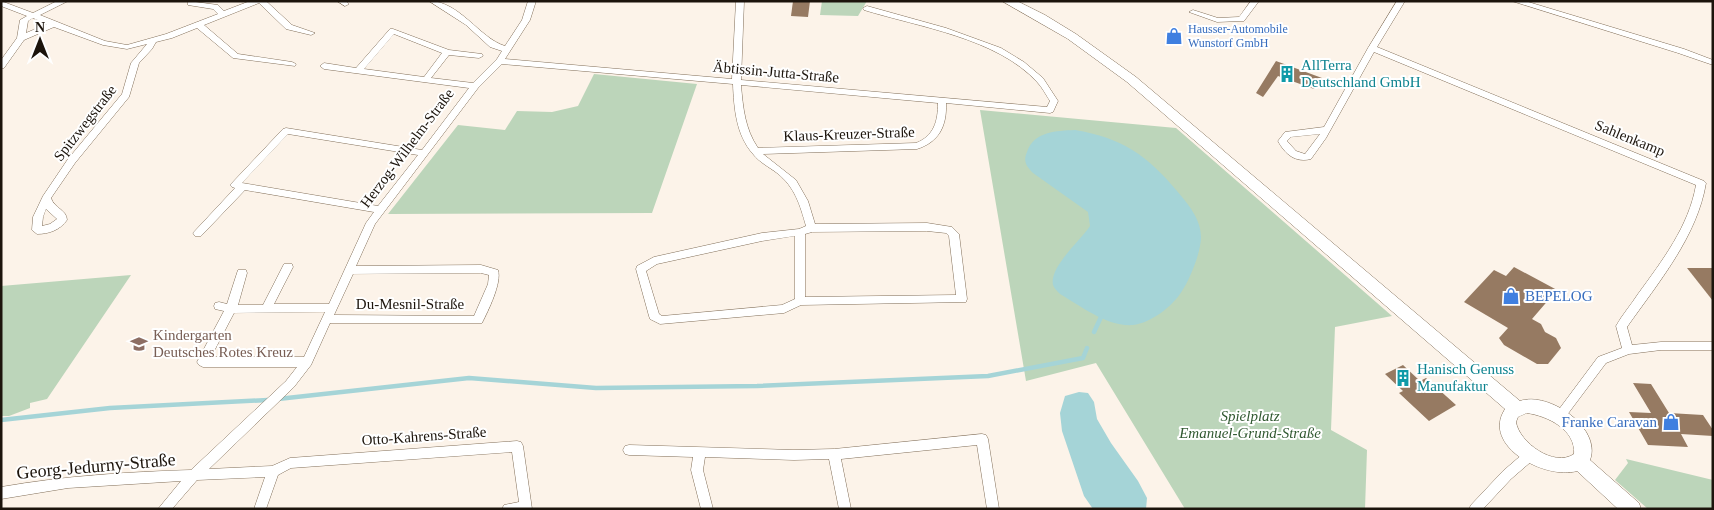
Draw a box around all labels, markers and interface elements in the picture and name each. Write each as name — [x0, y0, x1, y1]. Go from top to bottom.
north arrow — [15, 15, 65, 65]
text: N — [35, 20, 45, 35]
place label: Hausser-Automobile Wunstorf GmbH — [1188, 22, 1288, 50]
shop icon: Hausser-Automobile Wunstorf GmbH — [1164, 26, 1184, 46]
place label: AllTerra Deutschland GmbH — [1301, 57, 1421, 90]
street label: Äbtissin-Jutta-Straße — [712, 59, 840, 86]
building icon: AllTerra Deutschland GmbH — [1277, 64, 1297, 84]
street label: Spitzwegstraße — [50, 82, 120, 164]
street label: Herzog-Wilhelm-Straße — [357, 85, 457, 210]
street label: Sahlenkamp — [1593, 117, 1667, 159]
street label: Klaus-Kreuzer-Straße — [783, 124, 915, 144]
shop icon: BEPELOG — [1501, 286, 1521, 306]
place label: BEPELOG — [1525, 288, 1593, 304]
street label: Du-Mesnil-Straße — [356, 296, 464, 312]
place label: Kindergarten Deutsches Rotes Kreuz — [153, 327, 293, 360]
school or university icon: Kindergarten Deutsches Rotes Kreuz — [129, 334, 149, 354]
place label: Hanisch Genuss Manufaktur — [1417, 361, 1514, 394]
building icon: Hanisch Genuss Manufaktur — [1393, 368, 1413, 388]
park label: Spielplatz Emanuel-Grund-Straße — [1178, 408, 1321, 441]
shop icon: Franke Caravan — [1661, 412, 1681, 432]
place label: Franke Caravan — [1562, 414, 1657, 430]
street label: Otto-Kahrens-Straße — [361, 424, 487, 448]
street label: Georg-Jedurny-Straße — [16, 449, 176, 483]

